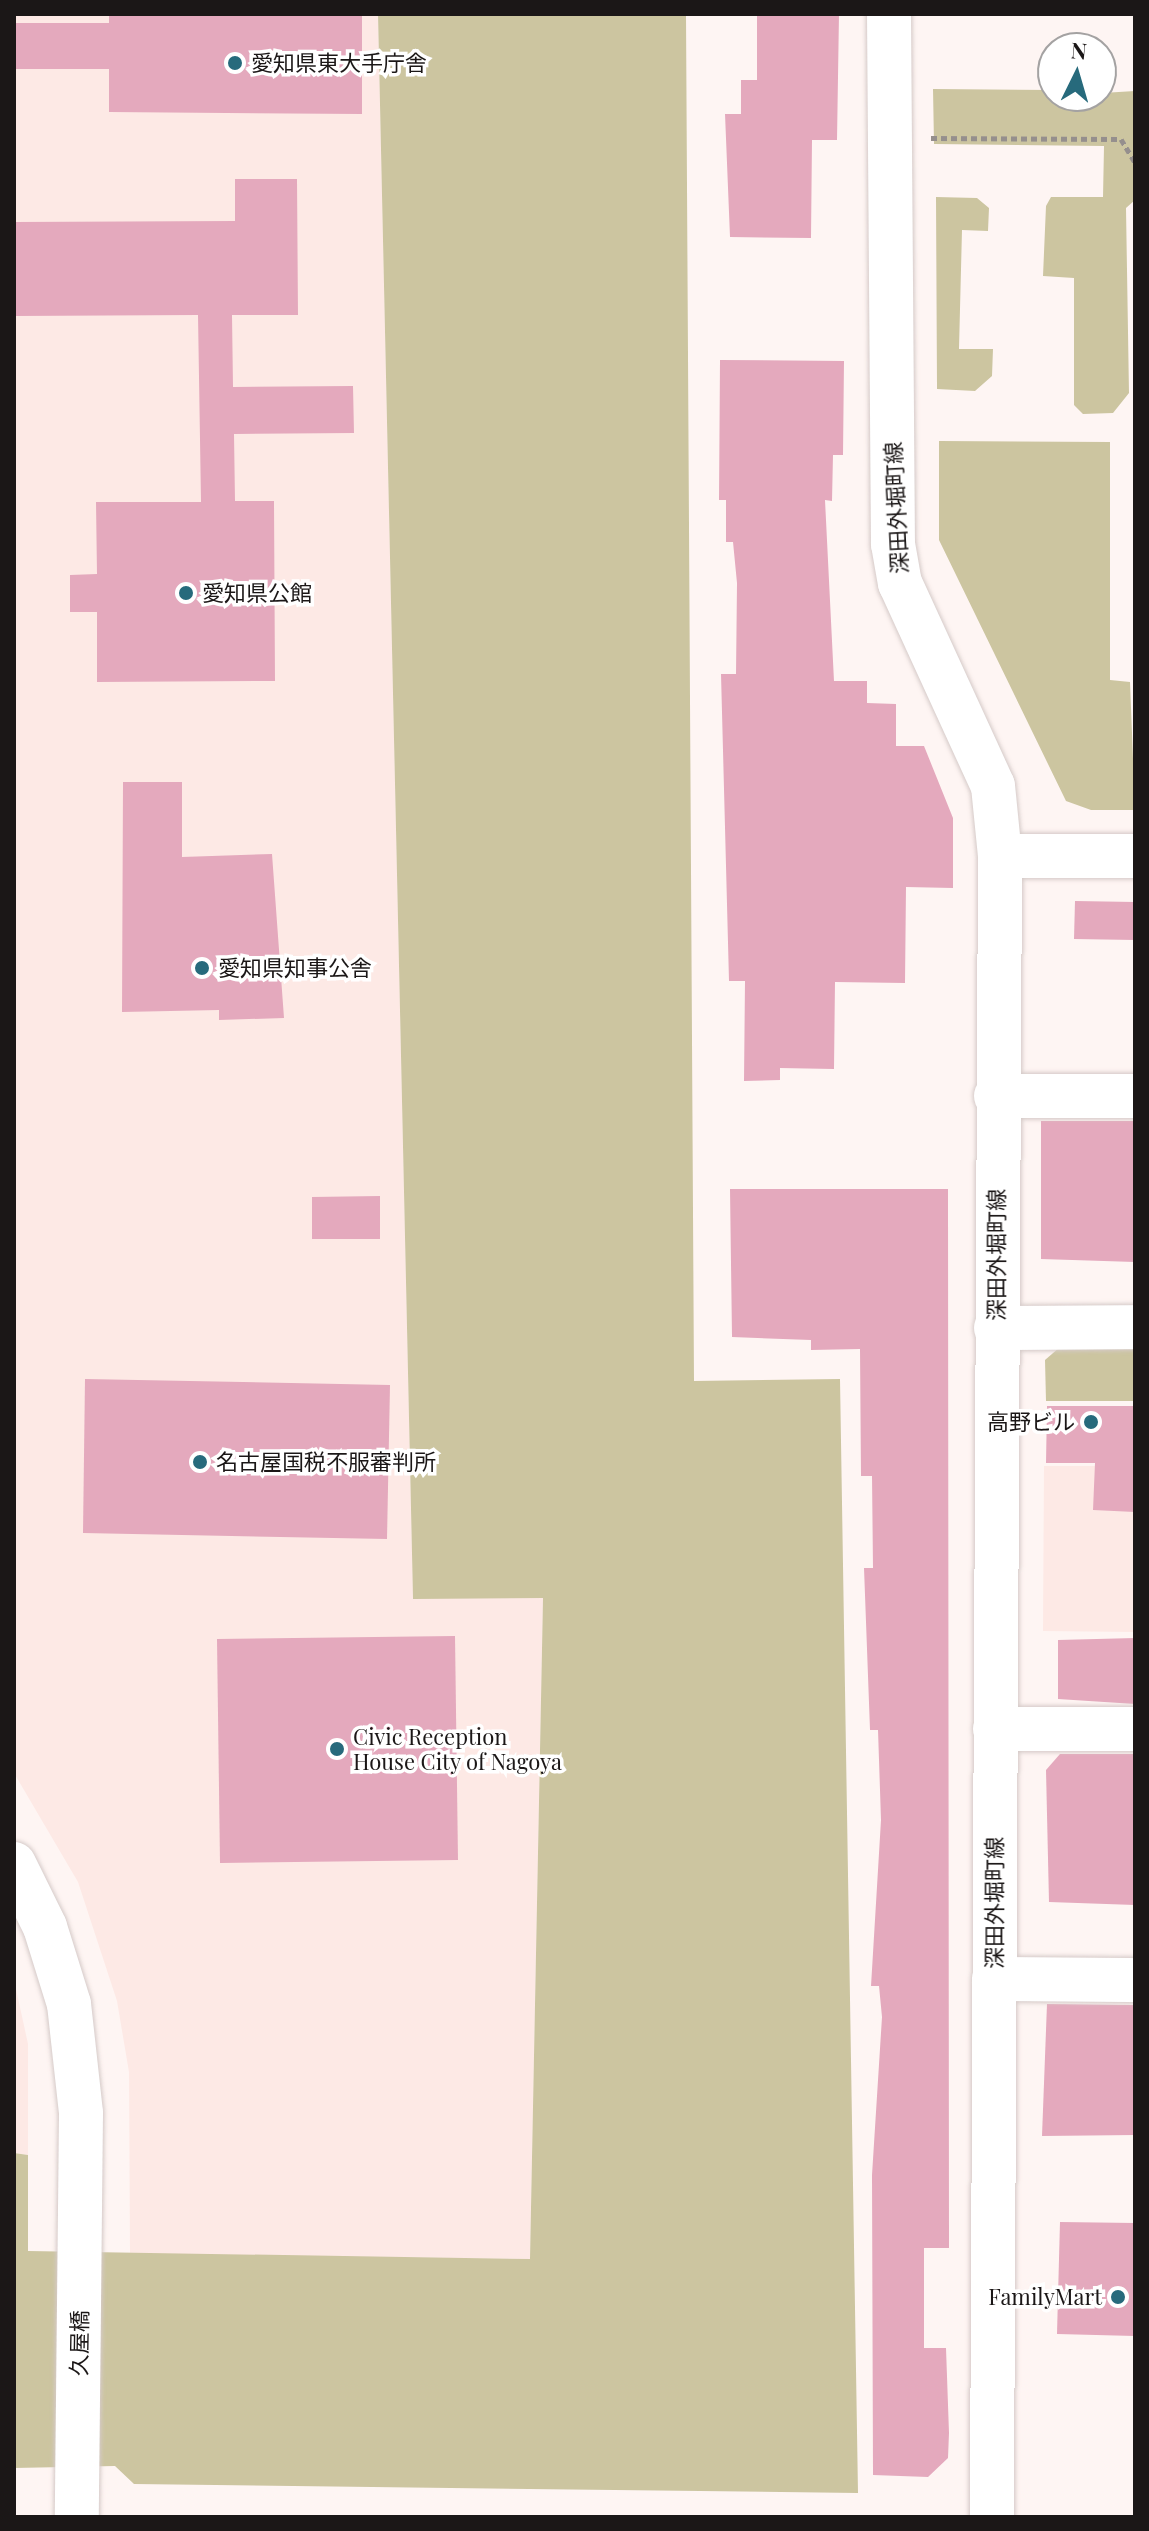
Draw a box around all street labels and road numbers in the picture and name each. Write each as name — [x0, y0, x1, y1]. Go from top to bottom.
street label: 深田外堀町線 — [879, 441, 913, 575]
street label: 深田外堀町線 — [983, 1189, 1009, 1321]
street label: 深田外堀町線 — [981, 1837, 1007, 1969]
street label: 久屋橋 — [65, 2310, 93, 2376]

